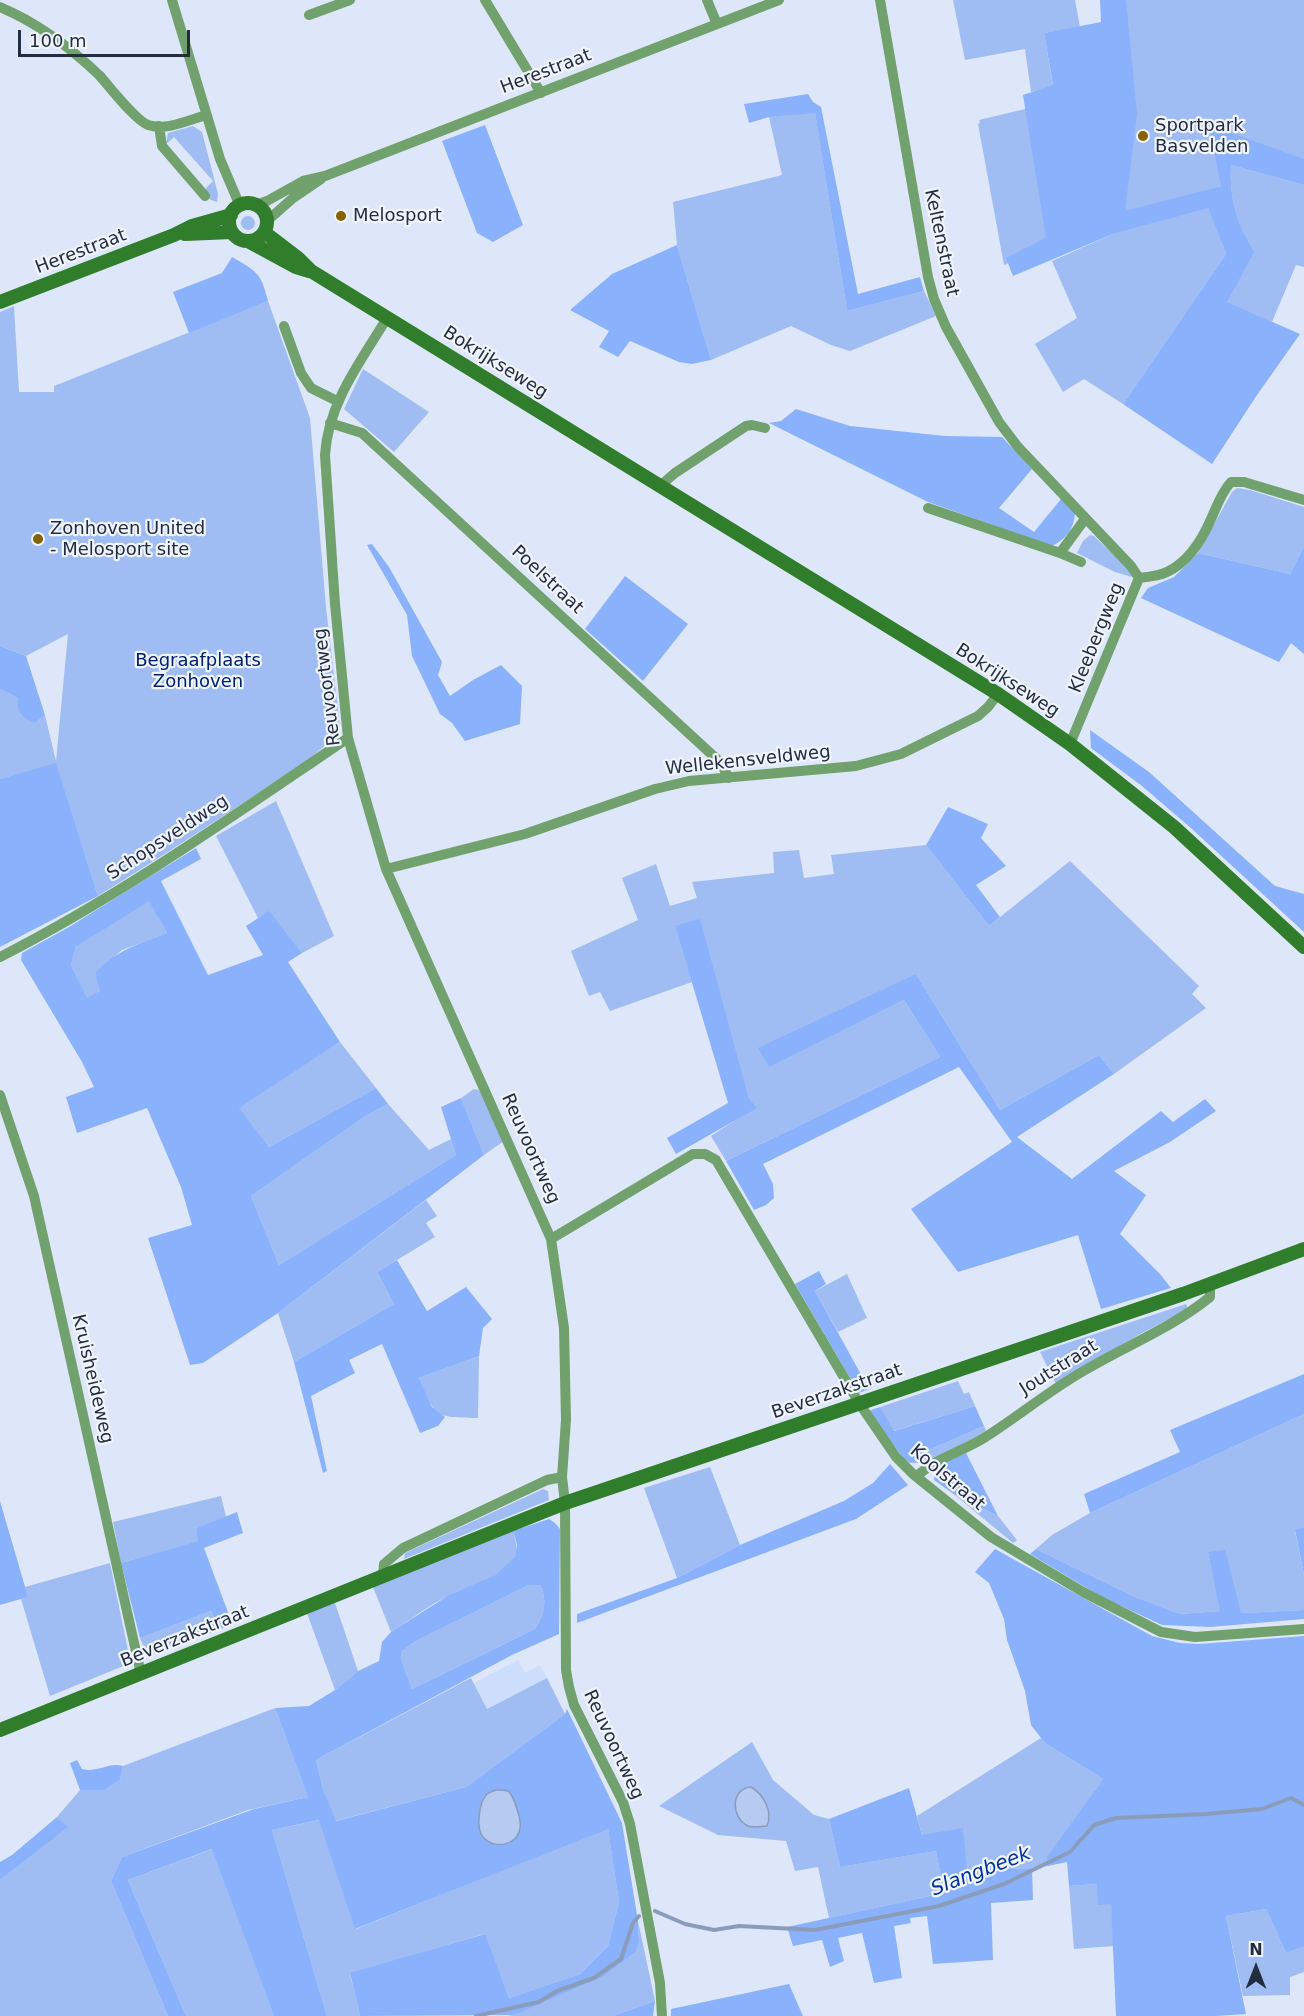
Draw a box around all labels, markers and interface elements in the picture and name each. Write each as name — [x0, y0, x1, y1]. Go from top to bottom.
scale bar — [21, 18, 194, 56]
text: 100 m — [29, 30, 87, 51]
street label: Herestraat — [497, 45, 595, 99]
place label: Sportpark Basvelden — [1155, 115, 1248, 158]
marker: Sportpark Basvelden — [1136, 129, 1150, 143]
street label: Keltenstraat — [919, 187, 963, 299]
place label: Melosport — [353, 205, 442, 227]
marker: Melosport — [334, 209, 348, 223]
street label: Herestraat — [32, 225, 130, 279]
street label: Bokrijkseweg — [439, 322, 551, 404]
place label: Zonhoven United - Melosport site — [50, 518, 205, 560]
marker: Zonhoven United - Melosport site — [31, 532, 45, 546]
street label: Poelstraat — [507, 541, 587, 619]
street label: Kleebergweg — [1065, 580, 1129, 696]
street label: Reuvoortweg — [310, 627, 346, 747]
street label: Bokrijkseweg — [951, 639, 1063, 723]
park label: Begraafplaats Zonhoven — [135, 650, 261, 692]
street label: Wellekensveldweg — [664, 742, 832, 780]
street label: Schopsveldweg — [103, 791, 233, 885]
street label: Reuvoortweg — [496, 1090, 564, 1208]
street label: Kruisheideweg — [67, 1312, 117, 1446]
street label: Joutstraat — [1016, 1336, 1102, 1400]
street label: Beverzakstraat — [769, 1360, 905, 1424]
street label: Koolstraat — [905, 1441, 989, 1515]
street label: Beverzakstraat — [118, 1601, 252, 1673]
street label: Reuvoortweg — [578, 1687, 648, 1803]
water label: Slangbeek — [928, 1842, 1034, 1902]
north arrow — [1226, 1938, 1286, 1998]
text: N — [1249, 1940, 1263, 1959]

